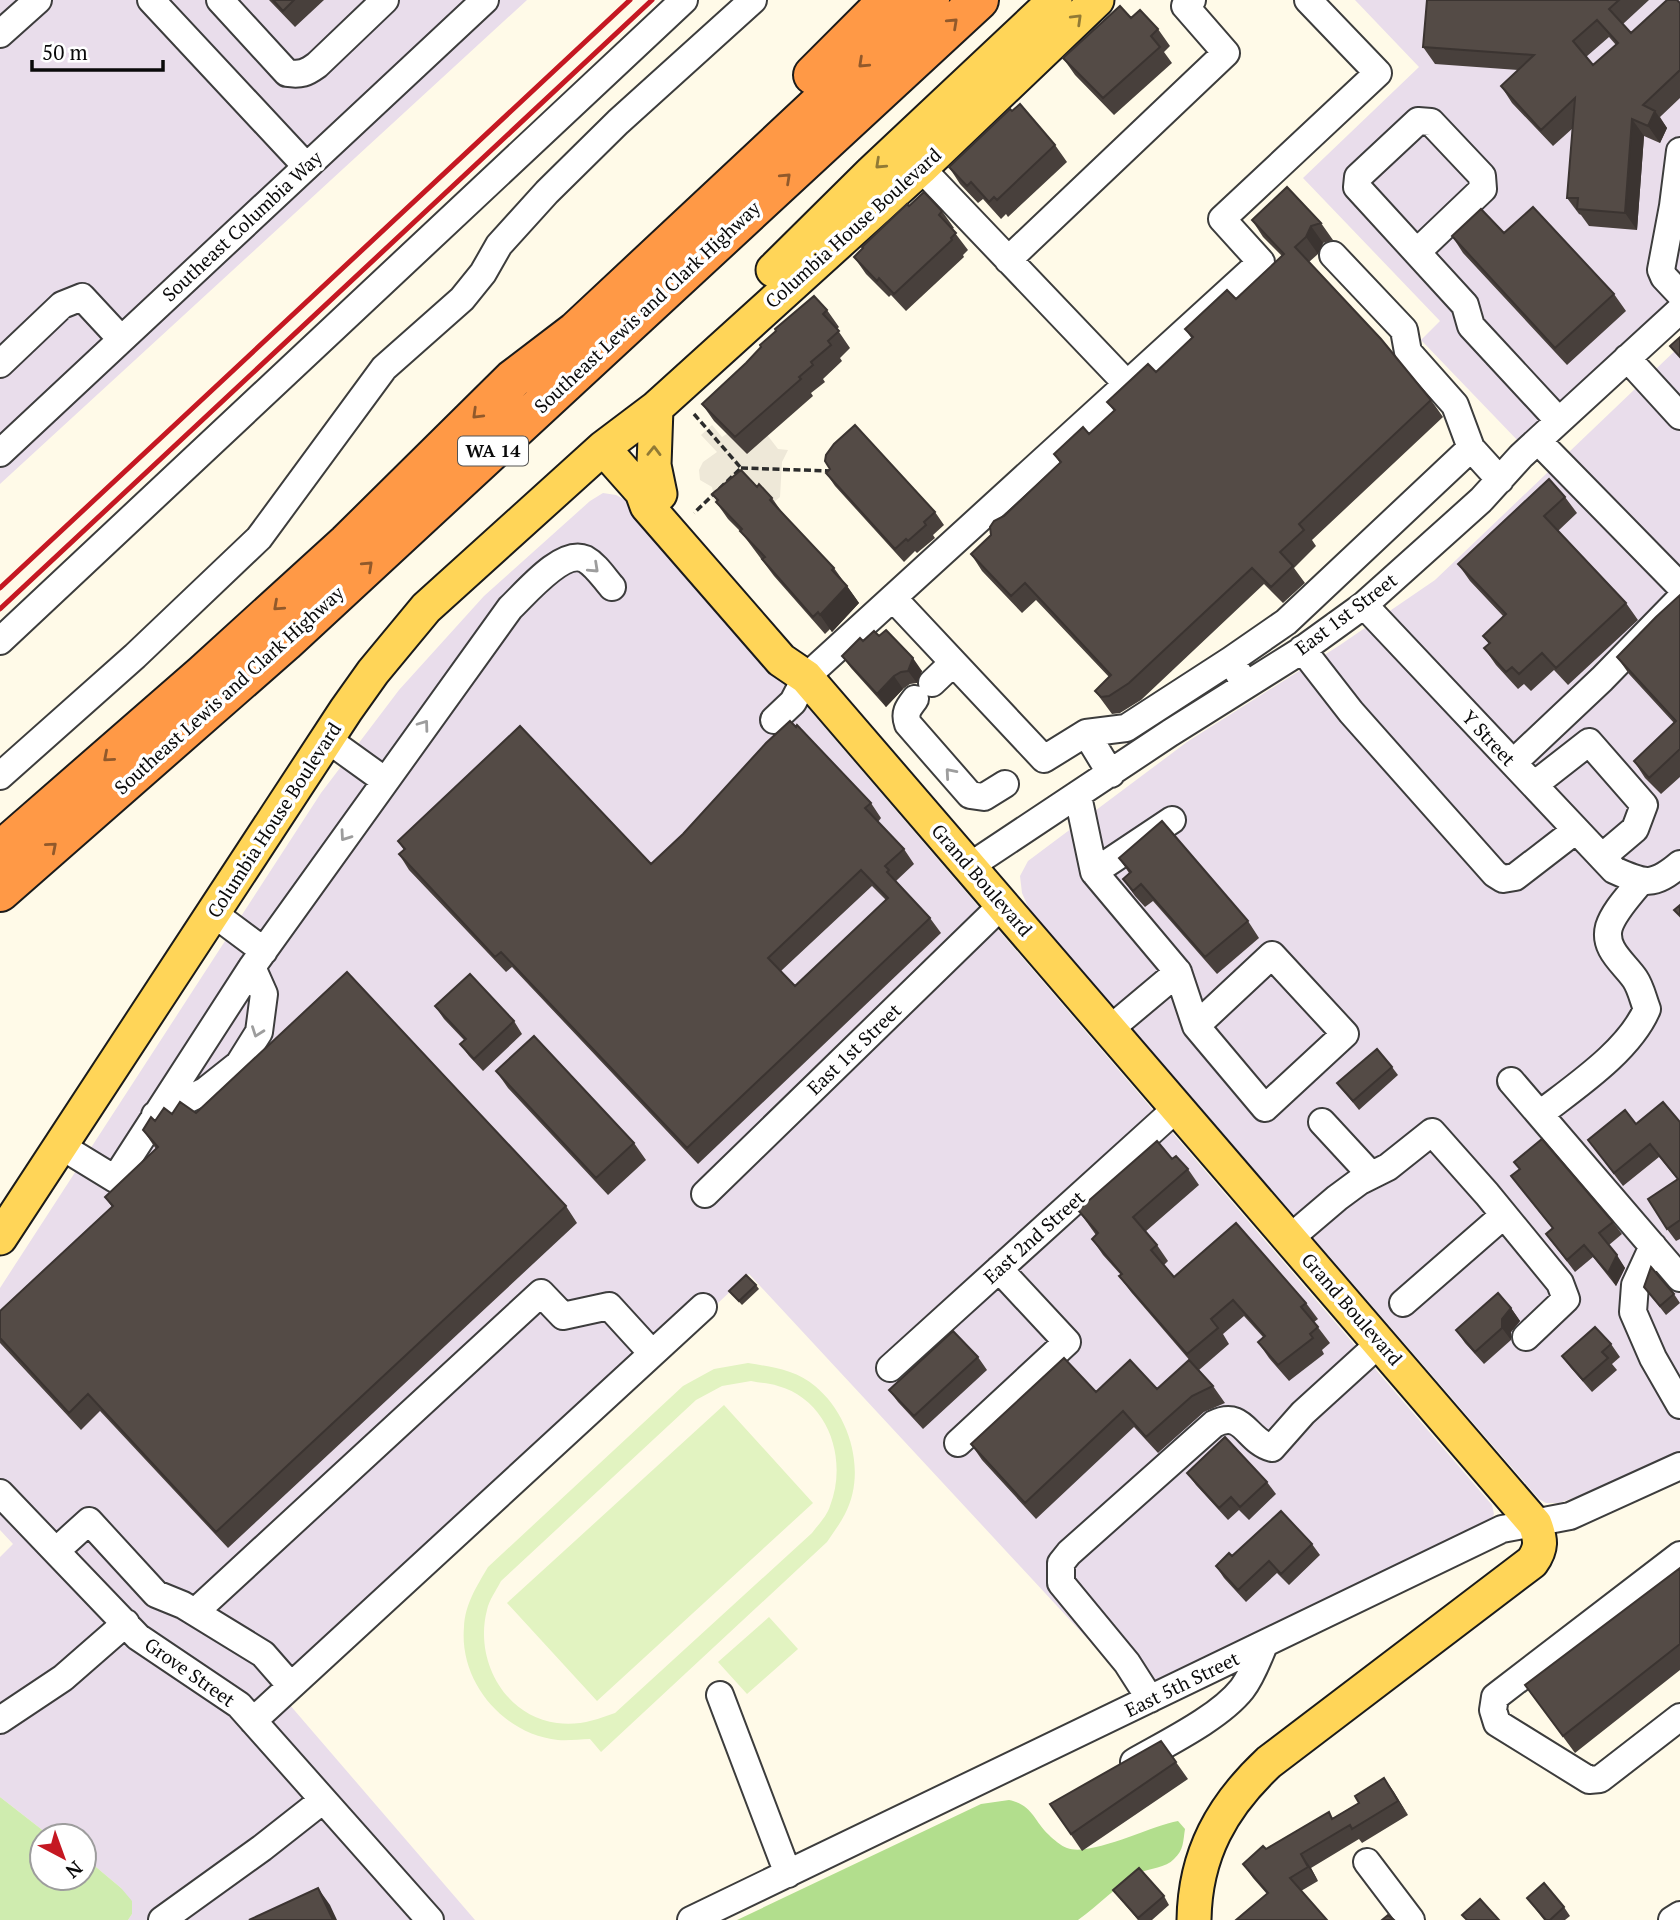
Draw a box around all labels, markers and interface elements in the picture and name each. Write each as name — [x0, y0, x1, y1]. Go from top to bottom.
one-way arrow — [1069, 15, 1082, 28]
one-way arrow — [945, 19, 958, 32]
scale bar — [32, 28, 163, 72]
text: 50 m — [42, 38, 88, 66]
one-way arrow — [858, 55, 871, 68]
street label: Columbia House Boulevard — [759, 142, 946, 313]
street label: Southeast Columbia Way — [156, 145, 327, 306]
one-way arrow — [876, 155, 889, 168]
one-way arrow — [778, 173, 791, 186]
street label: Southeast Lewis and Clark Highway — [528, 195, 765, 418]
one-way arrow — [473, 406, 486, 419]
road number: WA 14 — [458, 436, 528, 466]
one-way arrow — [646, 446, 662, 456]
one-way arrow — [586, 560, 599, 572]
one-way arrow — [360, 562, 373, 574]
street label: East 1st Street — [1290, 567, 1402, 660]
street label: Southeast Lewis and Clark Highway — [109, 580, 349, 799]
one-way arrow — [273, 597, 286, 610]
street label: Y Street — [1457, 704, 1522, 771]
street label: Columbia House Boulevard — [201, 717, 346, 922]
one-way arrow — [416, 720, 428, 733]
one-way arrow — [103, 749, 116, 761]
one-way arrow — [946, 769, 958, 782]
street label: Grand Boulevard — [927, 818, 1039, 942]
one-way arrow — [341, 828, 353, 841]
one-way arrow — [44, 843, 57, 856]
street label: East 1st Street — [801, 998, 906, 1100]
one-way arrow — [251, 1025, 265, 1037]
street label: East 2nd Street — [978, 1185, 1090, 1289]
street label: Grand Boulevard — [1297, 1247, 1409, 1371]
street label: Grove Street — [140, 1631, 240, 1712]
street label: East 5th Street — [1120, 1645, 1243, 1722]
north arrow — [28, 1822, 98, 1892]
text: N — [60, 1856, 88, 1885]

